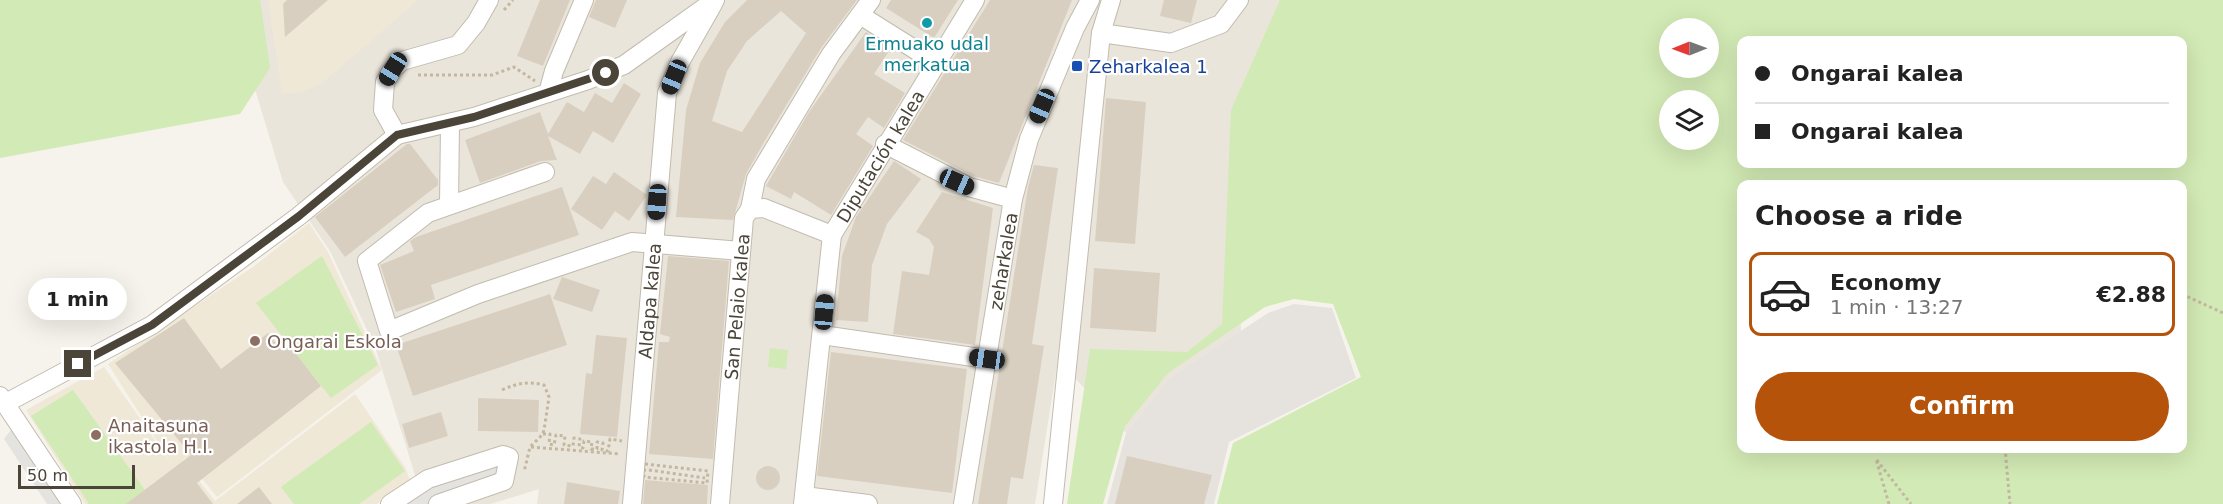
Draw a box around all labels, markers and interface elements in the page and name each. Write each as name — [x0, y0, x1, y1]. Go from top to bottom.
marker: Ermuako udal merkatua — [920, 16, 934, 30]
north arrow — [1659, 18, 1719, 78]
map controls — [1659, 18, 1719, 150]
place label: Ermuako udal merkatua — [865, 33, 989, 75]
car — [376, 49, 410, 89]
place label: Zeharkalea 1 — [1089, 56, 1208, 77]
car — [659, 57, 689, 97]
route start — [592, 59, 619, 86]
marker: Zeharkalea 1 — [1070, 59, 1084, 73]
text: Ongarai kalea — [1791, 61, 1964, 86]
street label: Diputación kalea — [832, 86, 928, 226]
car — [1027, 86, 1057, 126]
button: layers — [1659, 90, 1719, 150]
text: Ongarai kalea — [1791, 119, 1964, 144]
car — [937, 166, 977, 198]
car — [647, 183, 667, 221]
text: Choose a ride — [1755, 200, 1963, 231]
street label: zeharkalea — [984, 211, 1021, 312]
street label: San Pelaio kalea — [720, 233, 753, 381]
street label: Aldapa kalea — [634, 242, 665, 360]
icon: car — [1758, 267, 1812, 321]
text: Economy — [1830, 270, 1941, 295]
callout: 1 min — [28, 277, 128, 319]
text: €2.88 — [2096, 282, 2166, 307]
text: 1 min — [46, 287, 109, 311]
car — [813, 293, 835, 331]
text: 1 min · 13:27 — [1830, 295, 1964, 319]
place label: Ongarai Eskola — [267, 331, 402, 352]
marker: Ongarai Eskola — [248, 334, 262, 348]
car — [968, 348, 1006, 370]
route end — [64, 350, 91, 377]
button: Confirm — [1755, 372, 2169, 441]
place label: Anaitasuna ikastola H.I. — [108, 415, 213, 457]
marker: Anaitasuna ikastola H.I. — [89, 428, 103, 442]
scale bar — [18, 462, 135, 490]
text: 50 m — [27, 466, 68, 485]

